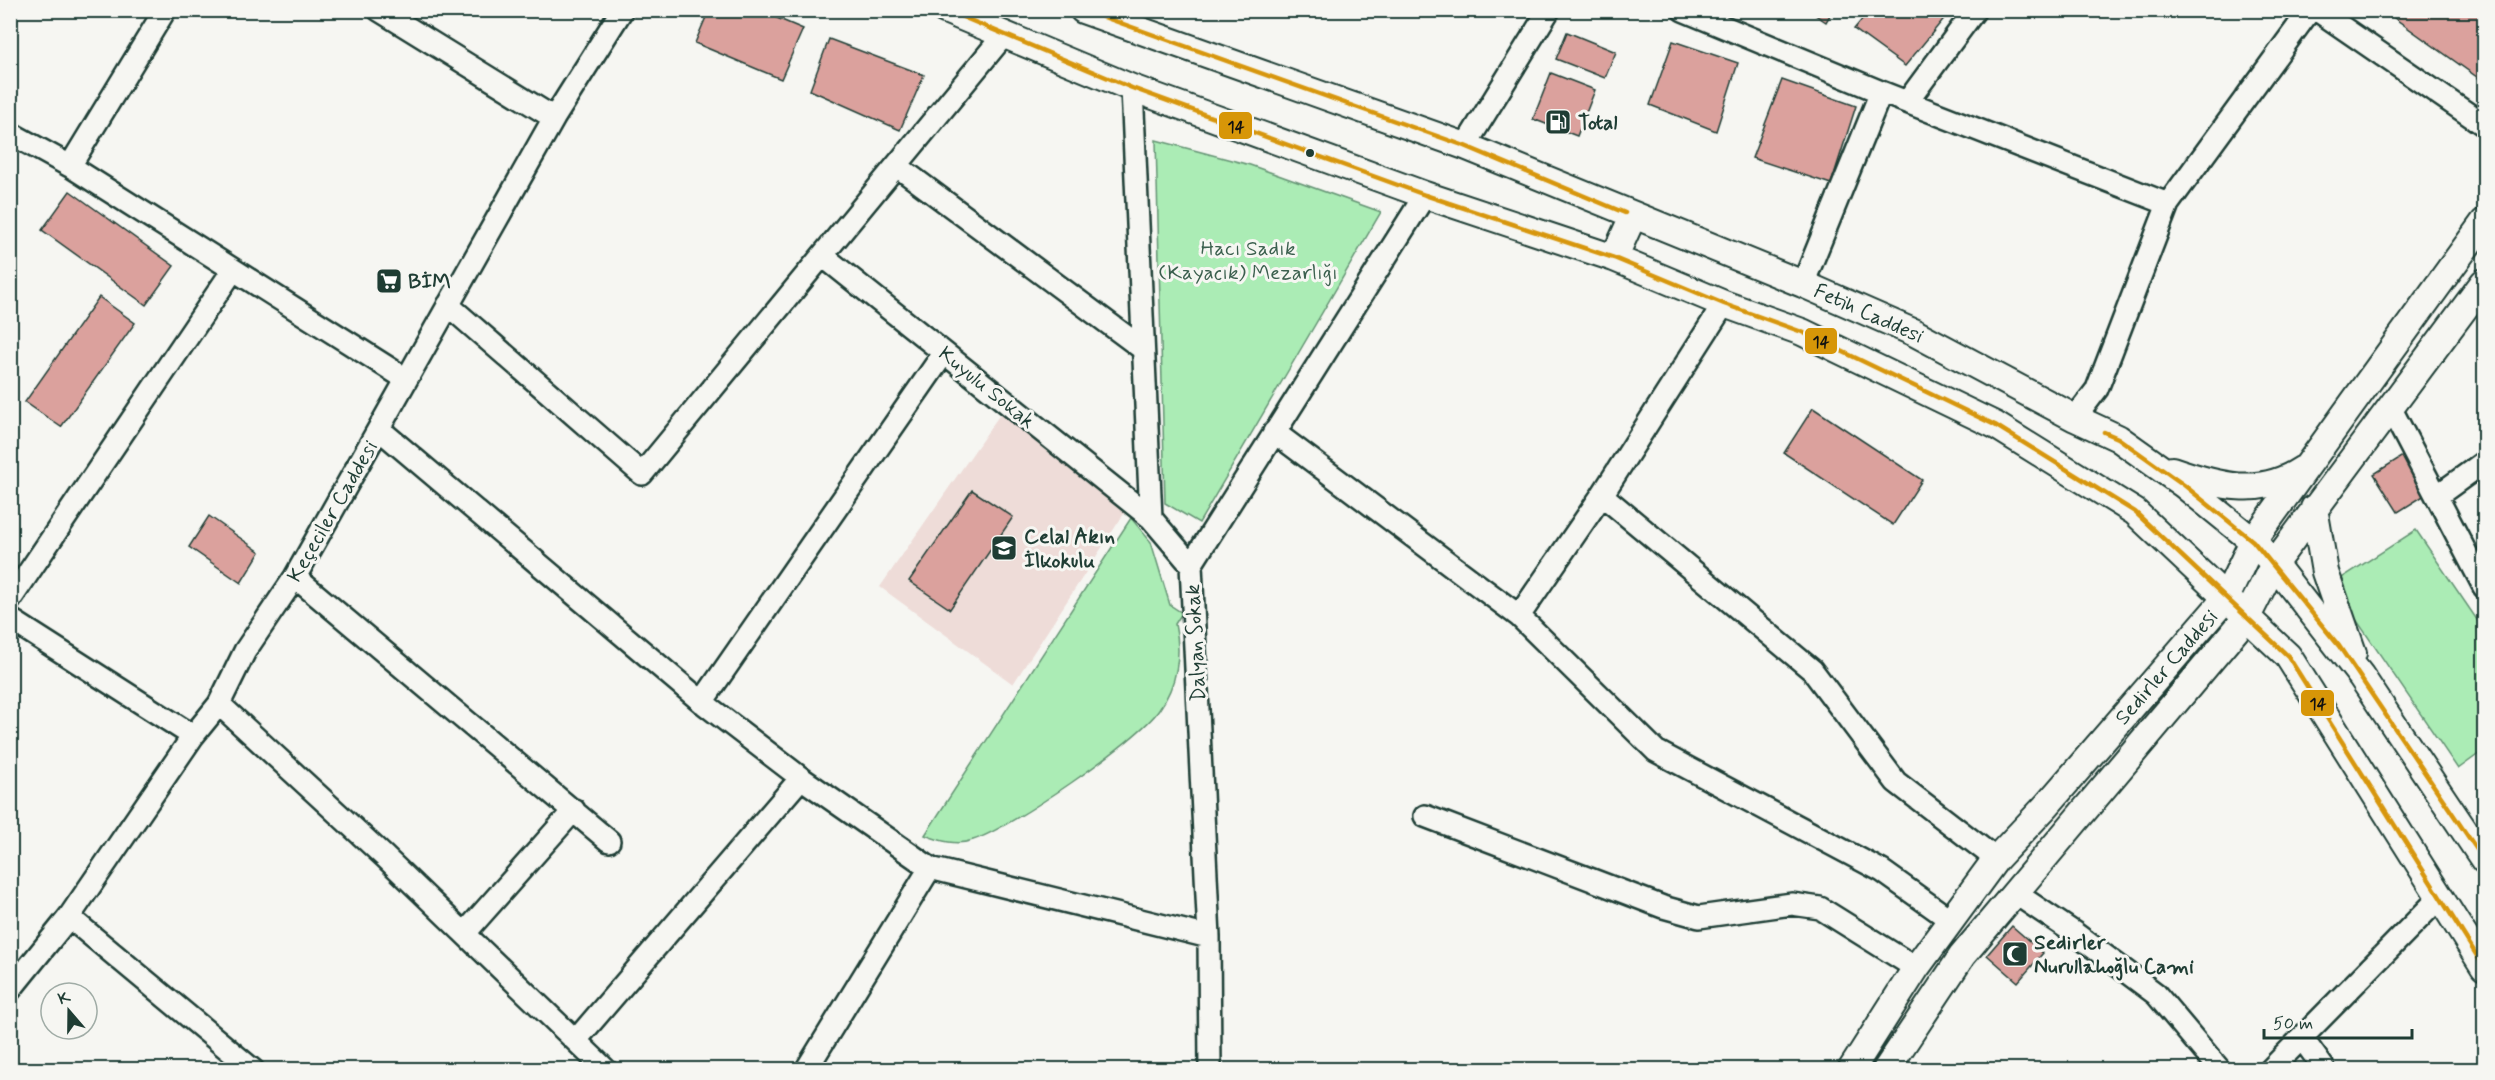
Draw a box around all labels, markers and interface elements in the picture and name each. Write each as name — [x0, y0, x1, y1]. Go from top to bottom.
fuel station icon: Total — [1543, 107, 1573, 137]
place label: Total — [1578, 109, 1617, 137]
line badge: 14 — [1218, 111, 1253, 140]
text: 14 — [1228, 117, 1245, 138]
unlabelled marker — [1304, 147, 1316, 159]
park label: Hacı Sadık (Kayacık) Mezarlığı — [1158, 235, 1338, 287]
supermarket icon: BİM — [374, 266, 404, 296]
place label: BİM — [408, 268, 451, 296]
street label: Fetih Caddesi — [1809, 277, 1928, 351]
line badge: 14 — [1804, 327, 1838, 355]
text: 14 — [1813, 332, 1830, 353]
street label: Kuyulu Sokak — [932, 340, 1041, 435]
street label: Keçeciler Caddesi — [281, 435, 385, 588]
place label: Celal Akın İlkokulu — [1024, 523, 1115, 575]
school or university icon: Celal Akın İlkokulu — [989, 533, 1019, 563]
street label: Dalyan Sokak — [1179, 583, 1213, 702]
street label: Sedirler Caddesi — [2109, 604, 2225, 731]
line badge: 14 — [2300, 689, 2335, 717]
text: 14 — [2310, 694, 2327, 715]
place label: Sedirler Nurullahoğlu Cami — [2034, 929, 2194, 981]
mosque icon: Sedirler Nurullahoğlu Cami — [2000, 939, 2030, 969]
north arrow — [39, 981, 99, 1041]
text: K — [55, 986, 74, 1010]
scale bar — [2264, 1002, 2412, 1040]
text: 50 m — [2273, 1012, 2313, 1036]

